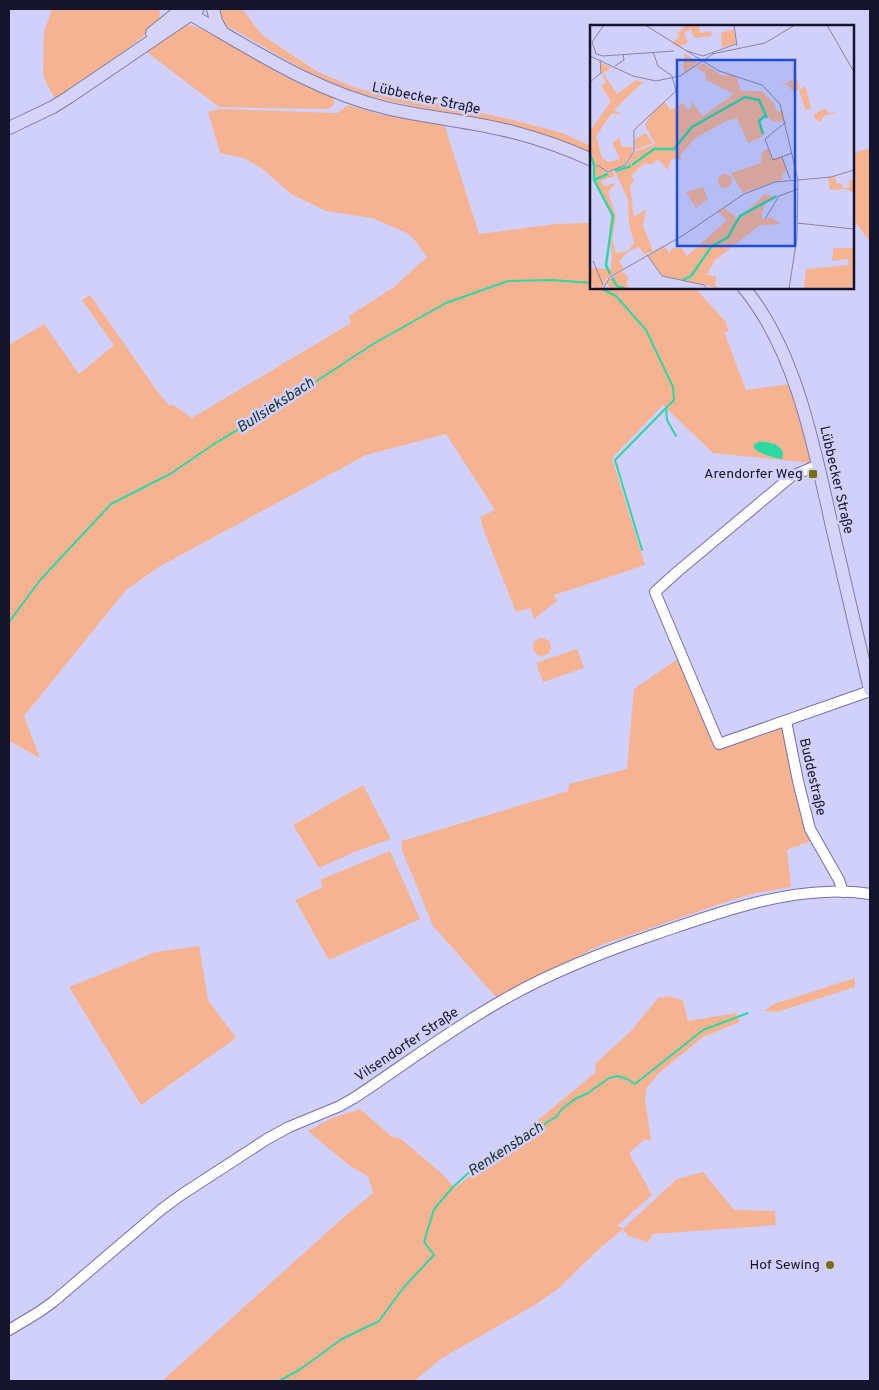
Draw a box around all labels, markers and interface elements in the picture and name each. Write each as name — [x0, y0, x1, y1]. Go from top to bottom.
inset map — [590, 25, 854, 289]
street label: Lübbecker Straße — [370, 79, 482, 119]
water label: Bullsieksbach — [234, 374, 318, 438]
street label: Lübbecker Straße — [815, 424, 857, 536]
place label: Arendorfer Weg — [704, 466, 803, 483]
marker: Arendorfer Weg — [807, 468, 819, 480]
street label: Buddestraße — [795, 737, 829, 817]
street label: Vilsendorfer Straße — [352, 1004, 462, 1086]
water label: Renkensbach — [465, 1119, 547, 1181]
place label: Hof Sewing — [749, 1257, 820, 1274]
marker: Hof Sewing — [824, 1259, 836, 1271]

